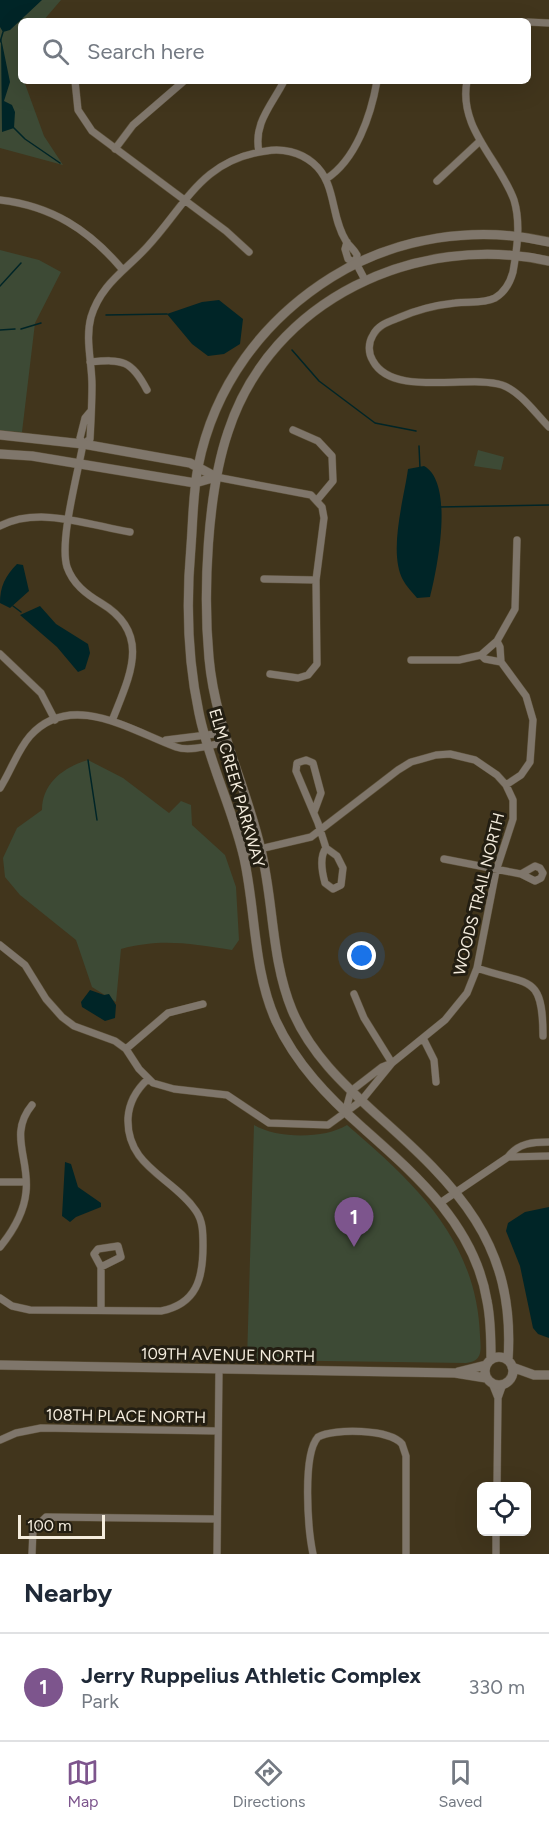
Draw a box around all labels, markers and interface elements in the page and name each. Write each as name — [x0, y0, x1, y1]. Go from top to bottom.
search box — [18, 18, 531, 84]
icon: search — [39, 35, 72, 68]
text: Search here — [87, 38, 205, 65]
street label: ELM CREEK PARKWAY — [205, 706, 269, 870]
street label: WOODS TRAIL NORTH — [450, 811, 508, 977]
your location — [347, 941, 376, 970]
pin: 1 — [334, 1198, 374, 1247]
street label: 109TH AVENUE NORTH — [141, 1344, 315, 1366]
street label: 108TH PLACE NORTH — [46, 1405, 206, 1427]
map controls — [477, 1482, 531, 1536]
button: locate — [477, 1482, 531, 1536]
scale bar — [18, 1512, 105, 1540]
text: 100 m — [27, 1516, 72, 1535]
text: Nearby — [24, 1577, 112, 1609]
text: Jerry Ruppelius Athletic Complex — [81, 1662, 421, 1689]
text: 1 — [39, 1675, 48, 1699]
text: 330 m — [468, 1675, 525, 1699]
text: Park — [81, 1689, 119, 1713]
tab: Map — [66, 1756, 99, 1811]
tab: Directions — [232, 1756, 305, 1811]
tab: Saved — [438, 1756, 483, 1811]

